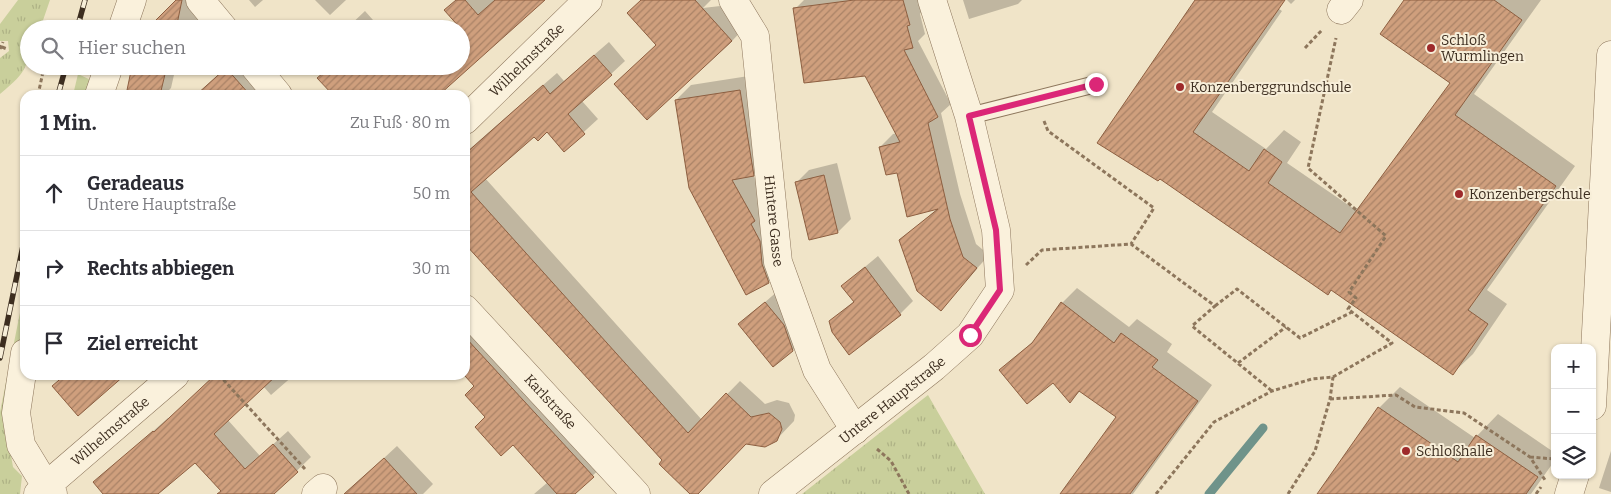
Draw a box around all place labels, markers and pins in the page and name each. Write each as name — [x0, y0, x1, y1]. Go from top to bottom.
place label: Schloß Wurmlingen — [1441, 32, 1524, 65]
marker: Schloß Wurmlingen — [1425, 42, 1437, 54]
place label: Konzenberggrundschule — [1190, 79, 1351, 96]
marker: Konzenberggrundschule — [1174, 81, 1186, 93]
place label: Konzenbergschule — [1469, 186, 1591, 203]
marker: Konzenbergschule — [1453, 188, 1465, 200]
place label: Schloßhalle — [1416, 443, 1493, 460]
marker: Schloßhalle — [1400, 445, 1412, 457]

